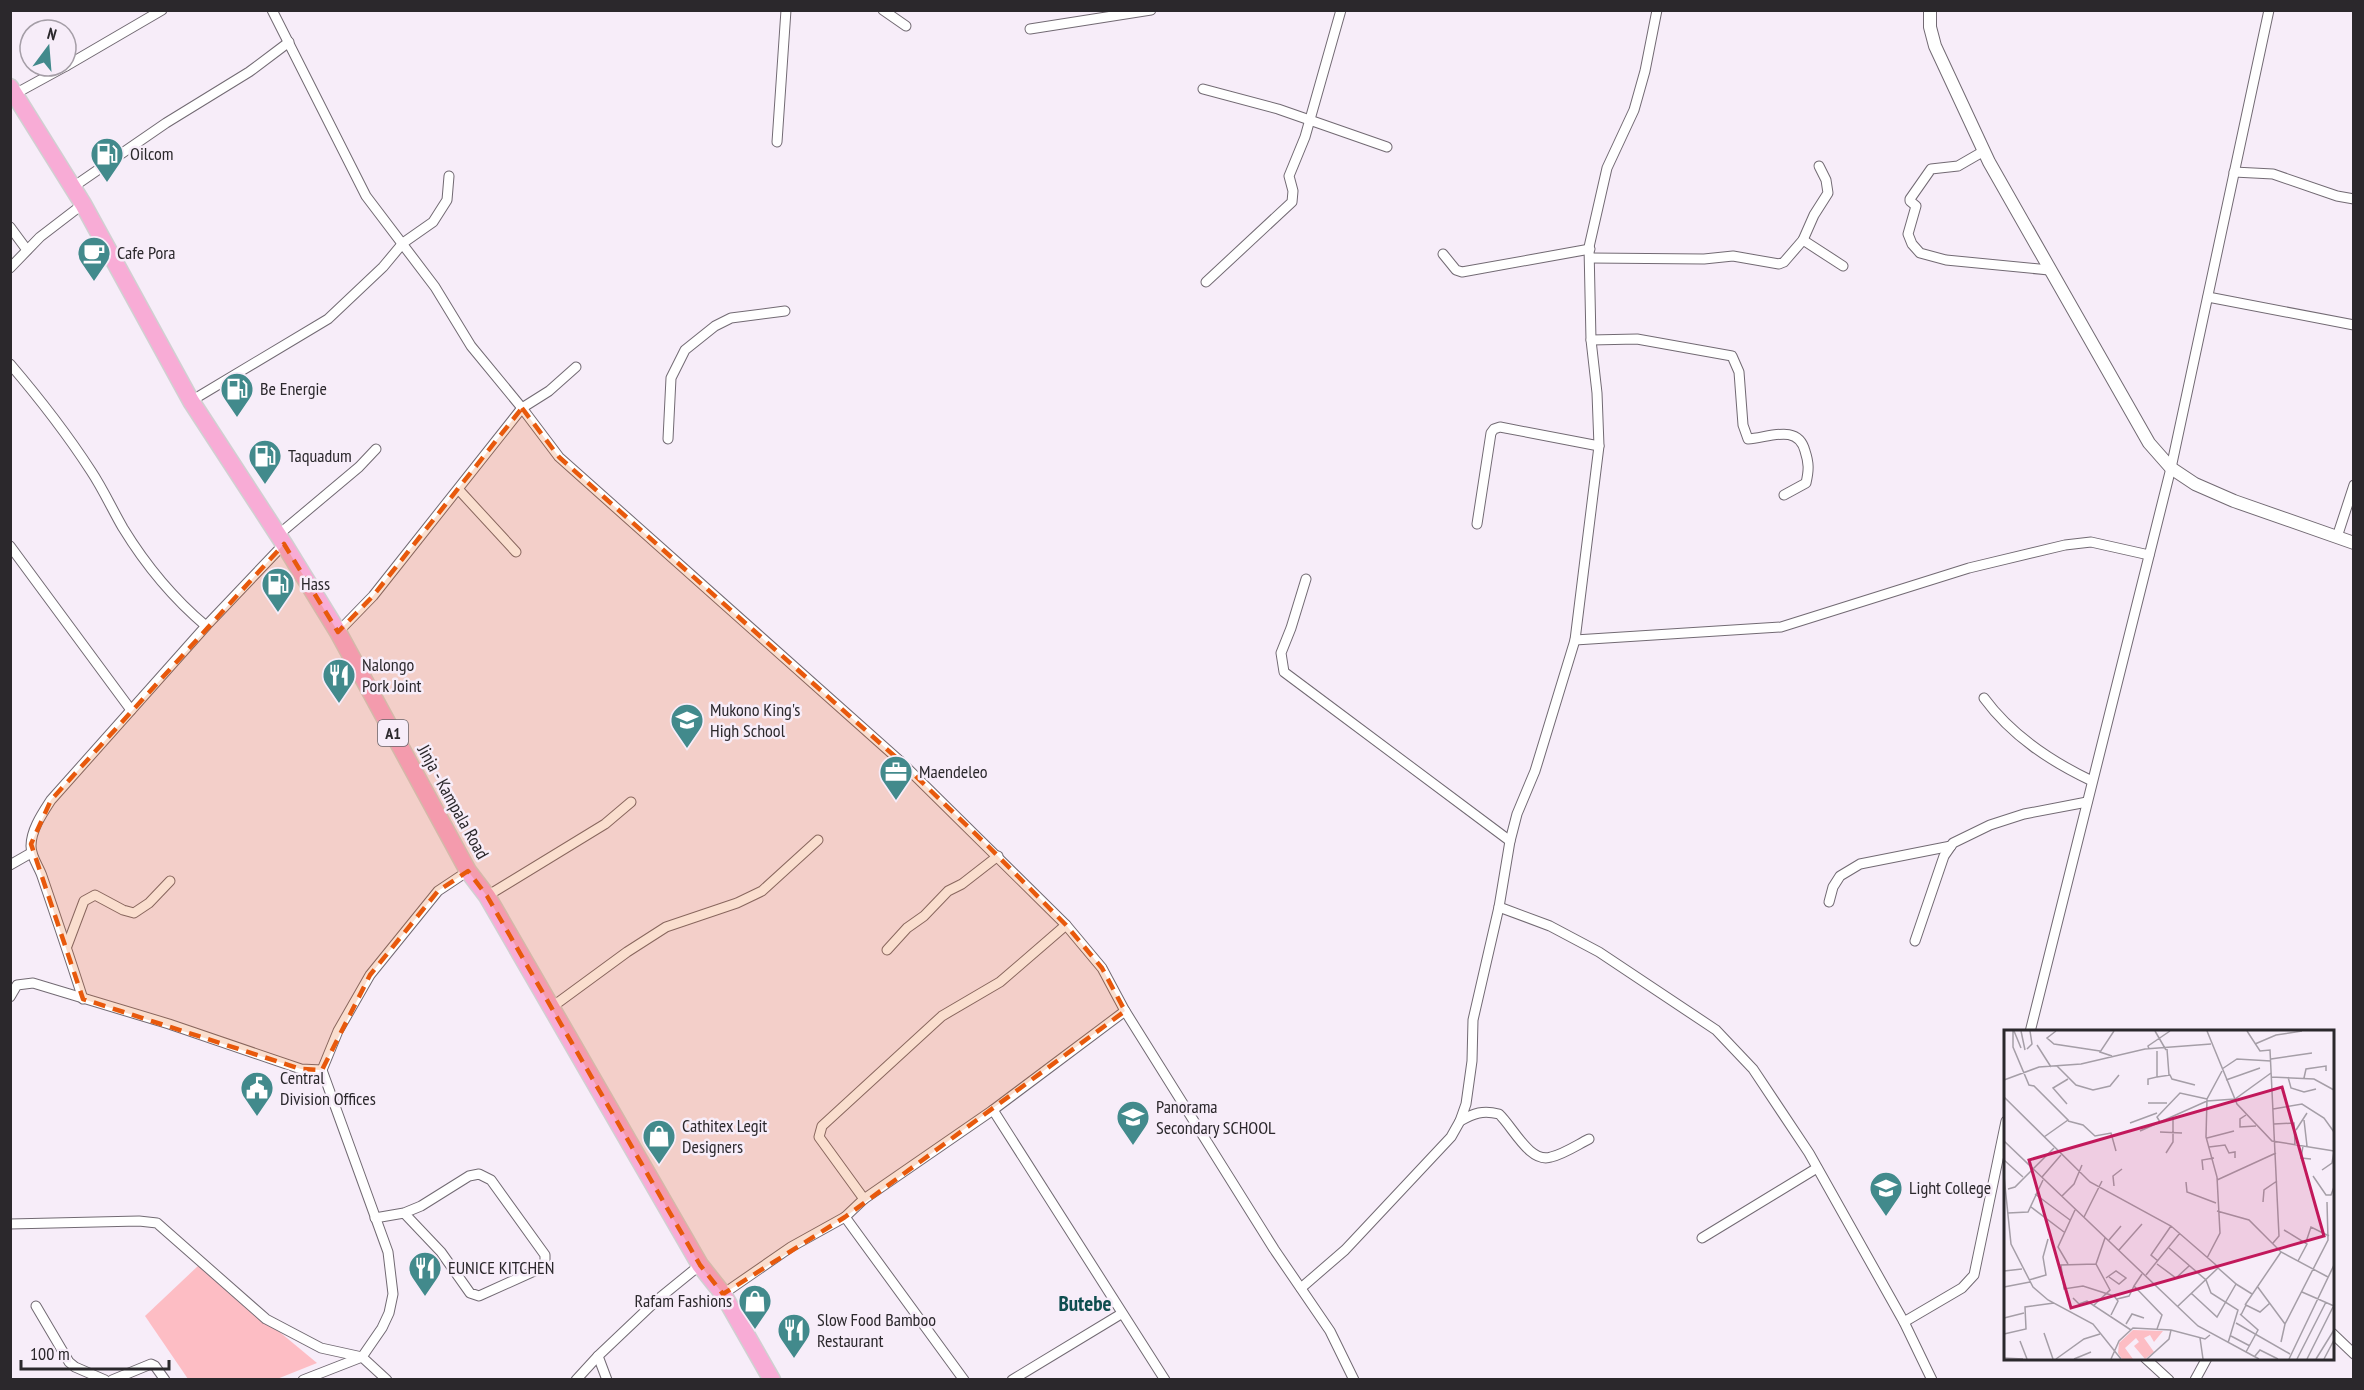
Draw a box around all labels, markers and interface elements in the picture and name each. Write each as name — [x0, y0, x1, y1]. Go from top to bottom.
north arrow — [18, 18, 78, 78]
text: N — [45, 23, 59, 44]
fuel station icon: Oilcom — [89, 136, 125, 183]
place label: Oilcom — [130, 142, 174, 165]
cafe icon: Cafe Pora — [76, 235, 112, 282]
place label: Cafe Pora — [117, 241, 175, 264]
fuel station icon: Be Energie — [219, 371, 255, 418]
place label: Be Energie — [260, 377, 327, 400]
fuel station icon: Taquadum — [247, 438, 283, 485]
place label: Taquadum — [288, 444, 352, 467]
fuel station icon: Hass — [260, 566, 296, 613]
place label: Hass — [301, 572, 330, 595]
place label: Nalongo Pork Joint — [362, 653, 422, 697]
restaurant icon: Nalongo Pork Joint — [321, 657, 357, 704]
place label: Mukono King's High School — [710, 698, 800, 742]
school or university icon: Mukono King's High School — [669, 702, 705, 749]
road number: A1 — [378, 720, 408, 746]
street label: Jinja - Kampala Road — [412, 740, 494, 863]
office icon: Maendeleo — [878, 754, 914, 801]
place label: Maendeleo — [919, 760, 988, 783]
inset map — [2004, 1030, 2334, 1360]
place label: Central Division Offices — [280, 1066, 376, 1110]
public building icon: Central Division Offices — [239, 1070, 275, 1117]
place label: Panorama Secondary SCHOOL — [1156, 1095, 1276, 1139]
school or university icon: Panorama Secondary SCHOOL — [1115, 1099, 1151, 1146]
place label: Cathitex Legit Designers — [682, 1114, 767, 1158]
shop icon: Cathitex Legit Designers — [641, 1118, 677, 1165]
school or university icon: Light College — [1868, 1170, 1904, 1217]
place label: Light College — [1909, 1176, 1991, 1199]
restaurant icon: EUNICE KITCHEN — [407, 1250, 443, 1297]
place label: EUNICE KITCHEN — [448, 1256, 555, 1279]
shop icon: Rafam Fashions — [737, 1283, 773, 1330]
place label: Rafam Fashions — [634, 1289, 732, 1312]
district label: Butebe — [1058, 1290, 1112, 1317]
place label: Slow Food Bamboo Restaurant — [817, 1308, 936, 1352]
restaurant icon: Slow Food Bamboo Restaurant — [776, 1312, 812, 1359]
scale bar — [21, 1333, 170, 1371]
text: 100 m — [30, 1342, 70, 1365]

